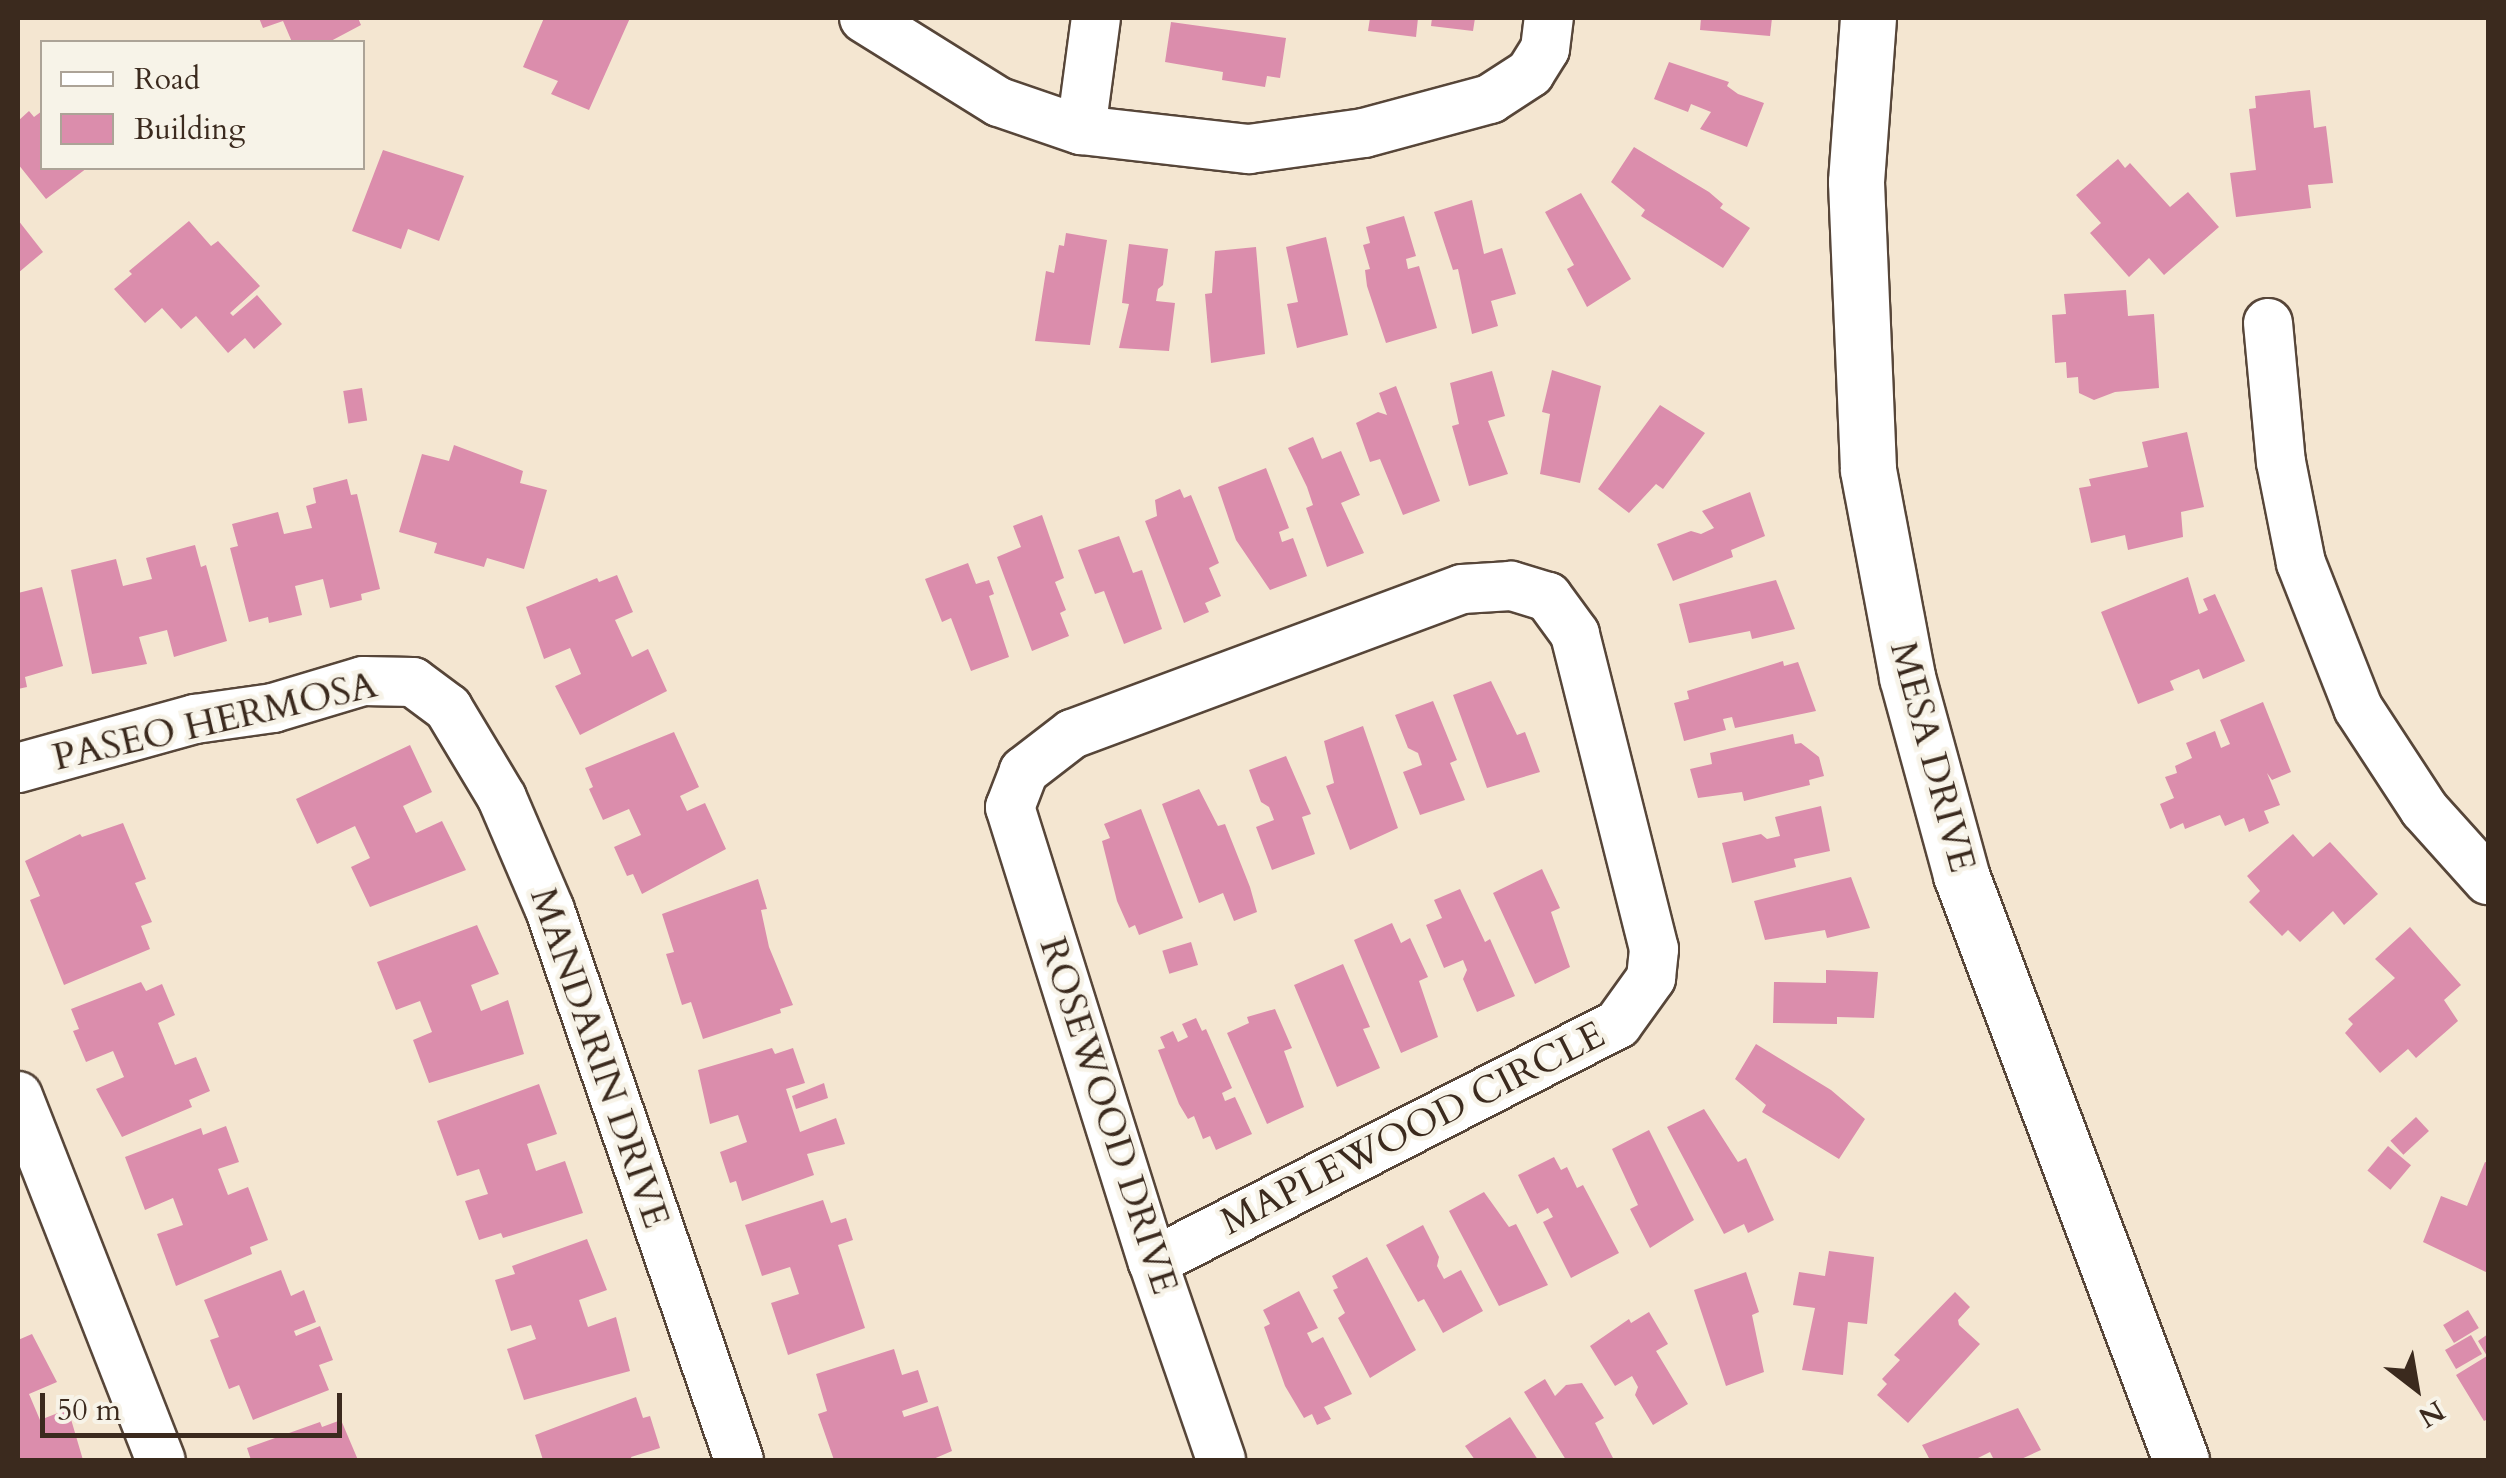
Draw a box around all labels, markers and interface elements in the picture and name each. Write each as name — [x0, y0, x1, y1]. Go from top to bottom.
legend — [40, 40, 365, 170]
text: Road — [134, 59, 200, 100]
text: Building — [134, 109, 245, 150]
street label: MESA DRIVE — [1879, 637, 1985, 877]
street label: PASEO HERMOSA — [48, 663, 382, 781]
street label: MANDARIN DRIVE — [519, 882, 679, 1234]
street label: ROSEWOOD DRIVE — [1029, 932, 1187, 1300]
street label: MAPLEWOOD CIRCLE — [1214, 1012, 1612, 1246]
north arrow — [2366, 1338, 2466, 1438]
scale bar — [45, 1373, 348, 1435]
text: 50 m — [57, 1390, 121, 1431]
text: N — [2411, 1391, 2452, 1436]

